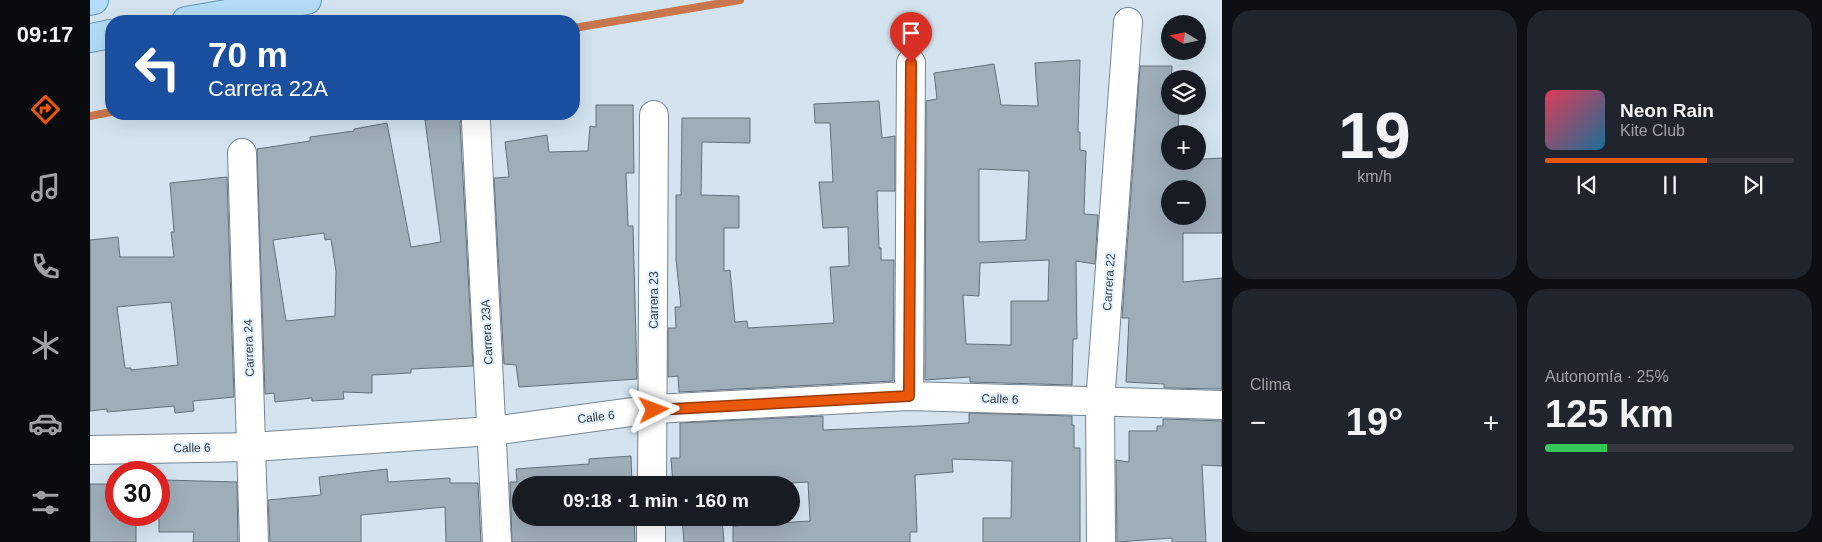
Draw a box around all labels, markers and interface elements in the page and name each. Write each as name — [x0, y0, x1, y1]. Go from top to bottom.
pin — [890, 12, 932, 63]
north arrow — [1161, 15, 1206, 60]
map controls — [1161, 15, 1206, 225]
icon: arrive — [897, 19, 925, 47]
text: 09:17 — [17, 22, 73, 47]
icon: left — [125, 35, 190, 100]
text: 70 m — [208, 35, 288, 74]
button: layers — [1161, 70, 1206, 115]
text: Carrera 22A — [208, 76, 328, 101]
icon: directions — [28, 92, 63, 127]
text: 19 — [1338, 99, 1411, 172]
text: Neon Rain — [1620, 100, 1714, 121]
text: Kite Club — [1620, 122, 1685, 139]
button: + — [1161, 125, 1206, 170]
text: km/h — [1357, 168, 1392, 185]
icon: music — [28, 170, 63, 205]
icon: previous — [1573, 171, 1601, 199]
icon: pause — [1656, 171, 1684, 199]
icon: next — [1739, 171, 1767, 199]
button: − — [1161, 180, 1206, 225]
icon: phone — [28, 249, 63, 284]
street label: Carrera 22 — [1100, 253, 1118, 311]
street label: Carrera 23 — [647, 271, 661, 329]
street label: Carrera 23A — [478, 299, 496, 365]
street label: Carrera 24 — [241, 319, 257, 377]
icon: climate — [28, 328, 63, 363]
text: Autonomía · 25% — [1545, 368, 1669, 385]
text: Clima — [1250, 376, 1291, 393]
position arrow — [627, 383, 679, 435]
street label: Calle 6 — [981, 391, 1019, 407]
text: 125 km — [1545, 393, 1674, 435]
text: 19° — [1346, 401, 1403, 443]
icon: car — [28, 406, 63, 441]
text: − — [1250, 407, 1266, 438]
text: + — [1483, 407, 1499, 438]
street label: Calle 6 — [577, 408, 616, 426]
street label: Calle 6 — [173, 441, 211, 455]
speed limit sign: 30 — [105, 461, 170, 526]
icon: filters — [28, 485, 63, 520]
text: 09:18 · 1 min · 160 m — [563, 490, 749, 511]

